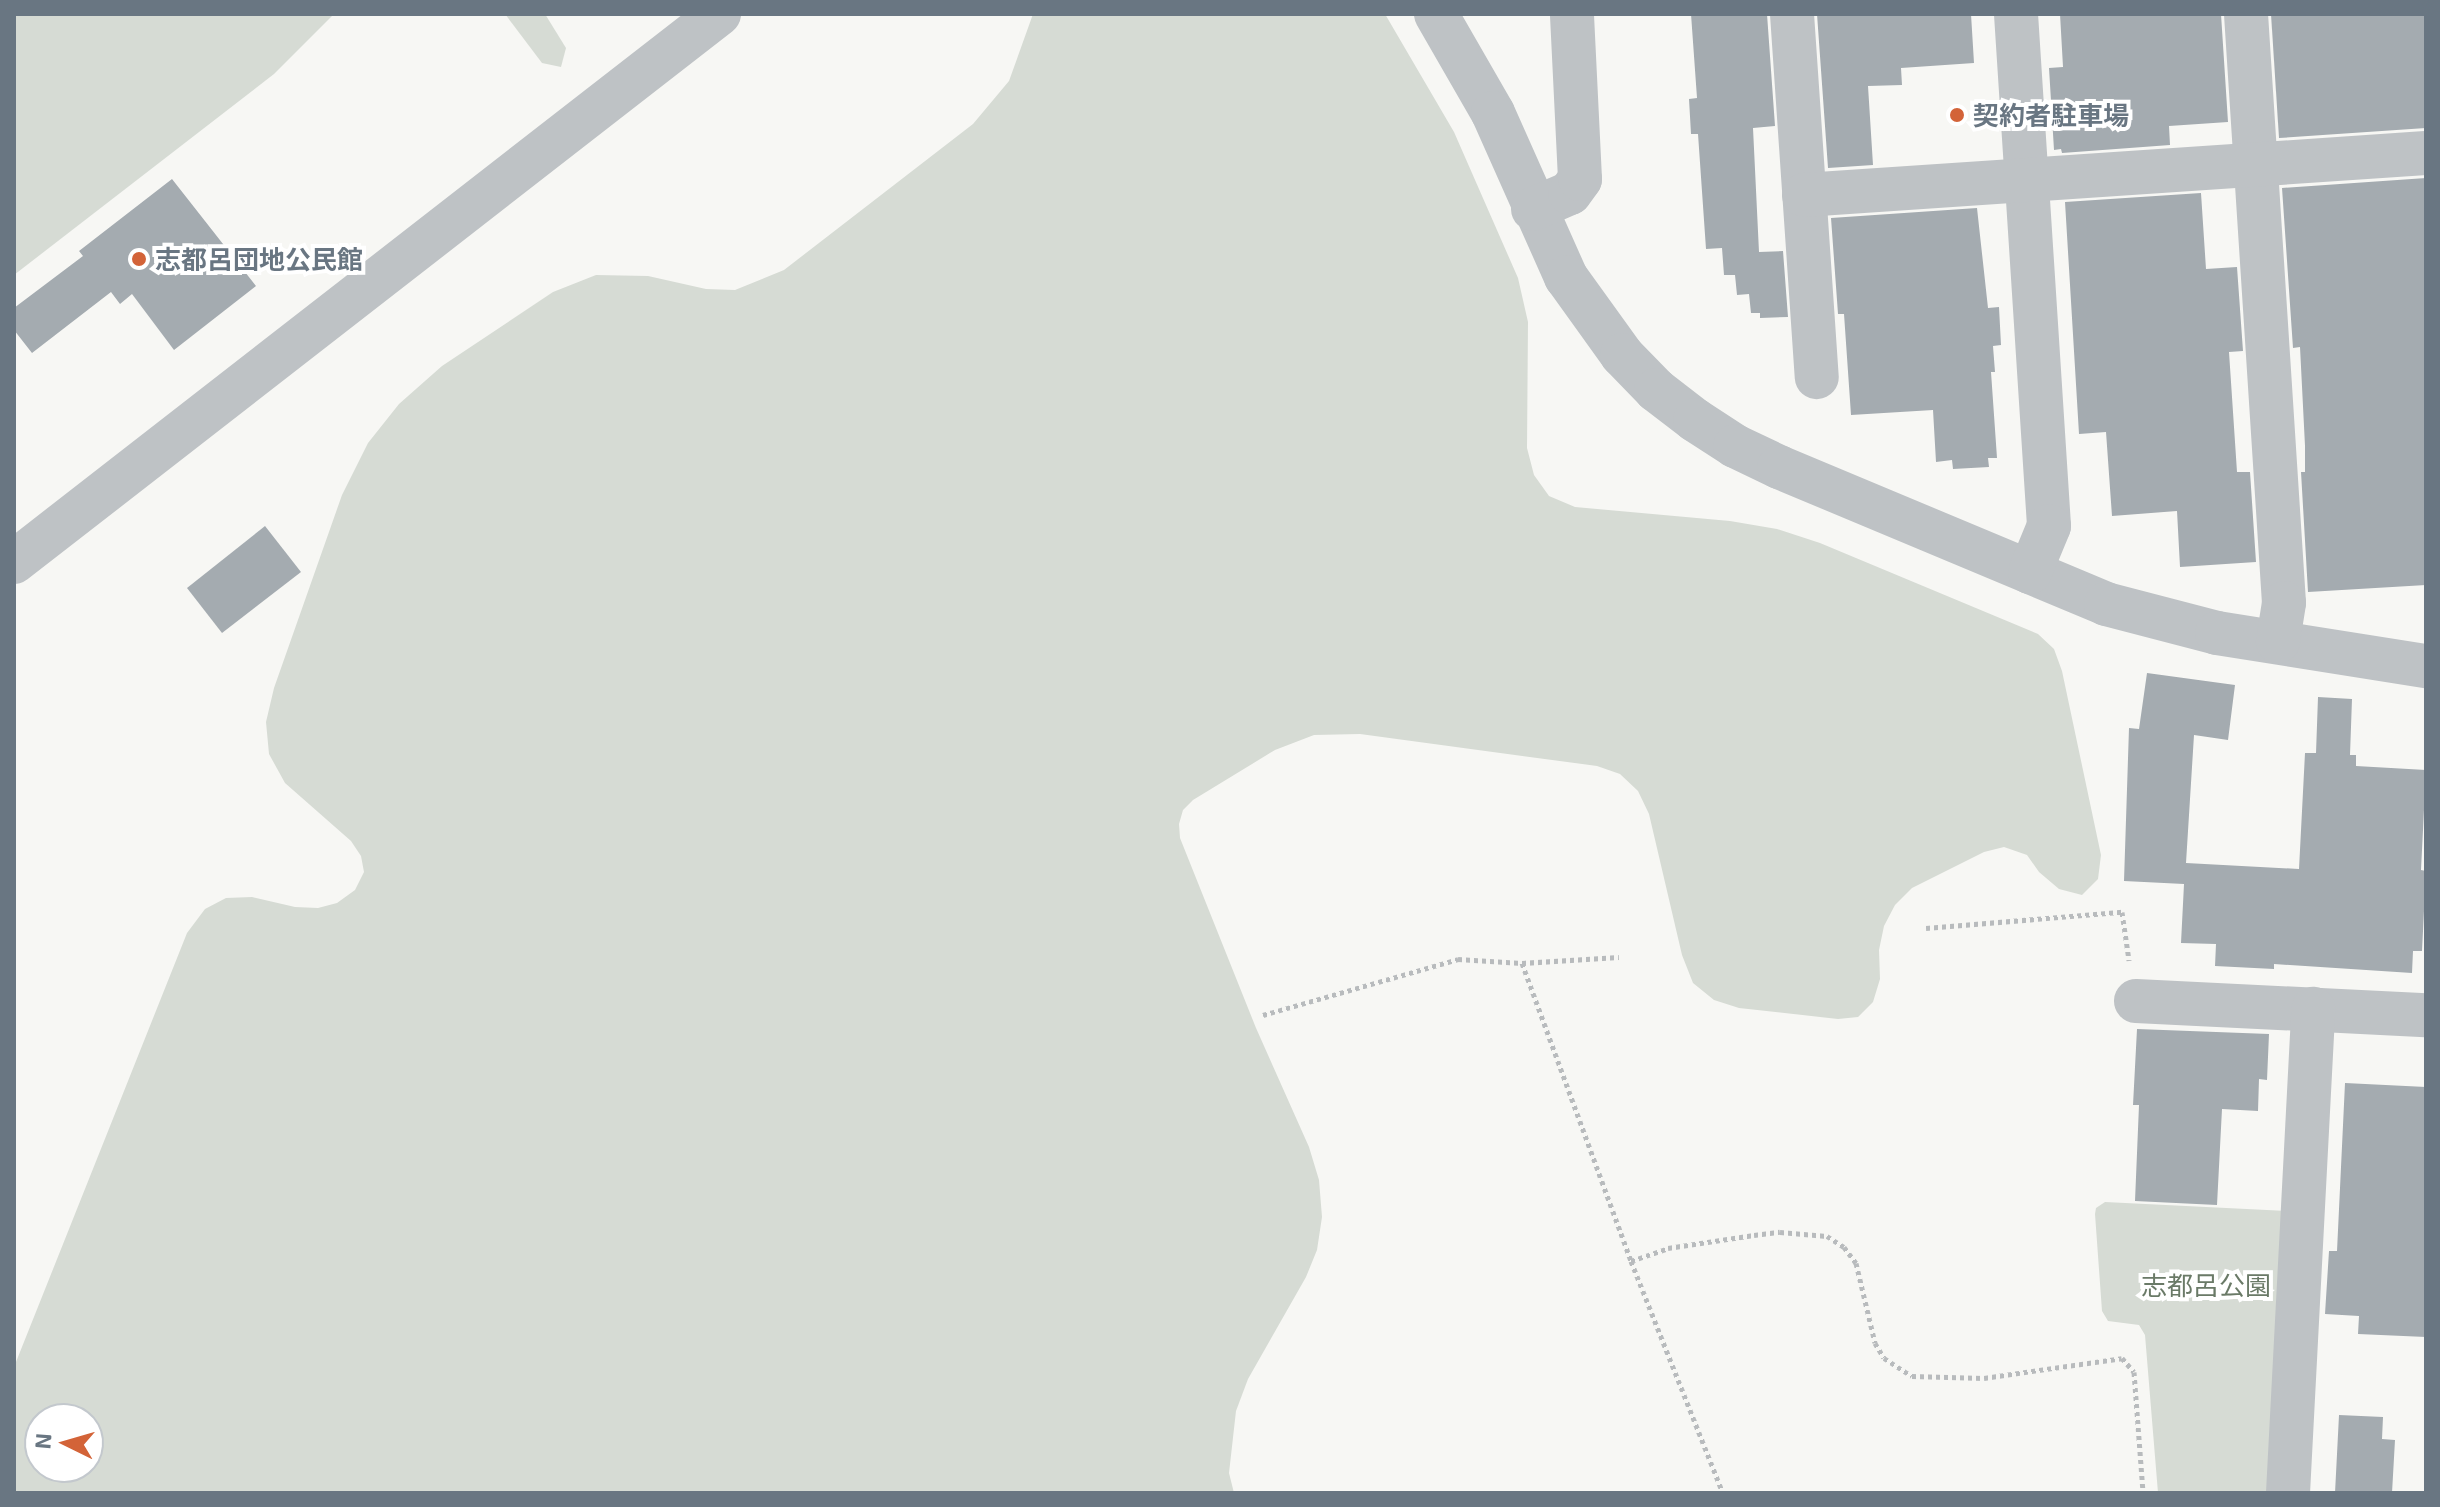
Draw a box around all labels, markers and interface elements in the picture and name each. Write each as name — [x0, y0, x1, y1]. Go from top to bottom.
place label: 契約者駐車場 — [1973, 99, 2129, 131]
marker: 契約者駐車場 — [1948, 106, 1966, 124]
place label: 志都呂団地公民館 — [155, 243, 363, 275]
marker: 志都呂団地公民館 — [130, 250, 148, 268]
park label: 志都呂公園 — [2141, 1269, 2271, 1301]
north arrow — [24, 1403, 104, 1483]
text: N — [28, 1432, 56, 1450]

